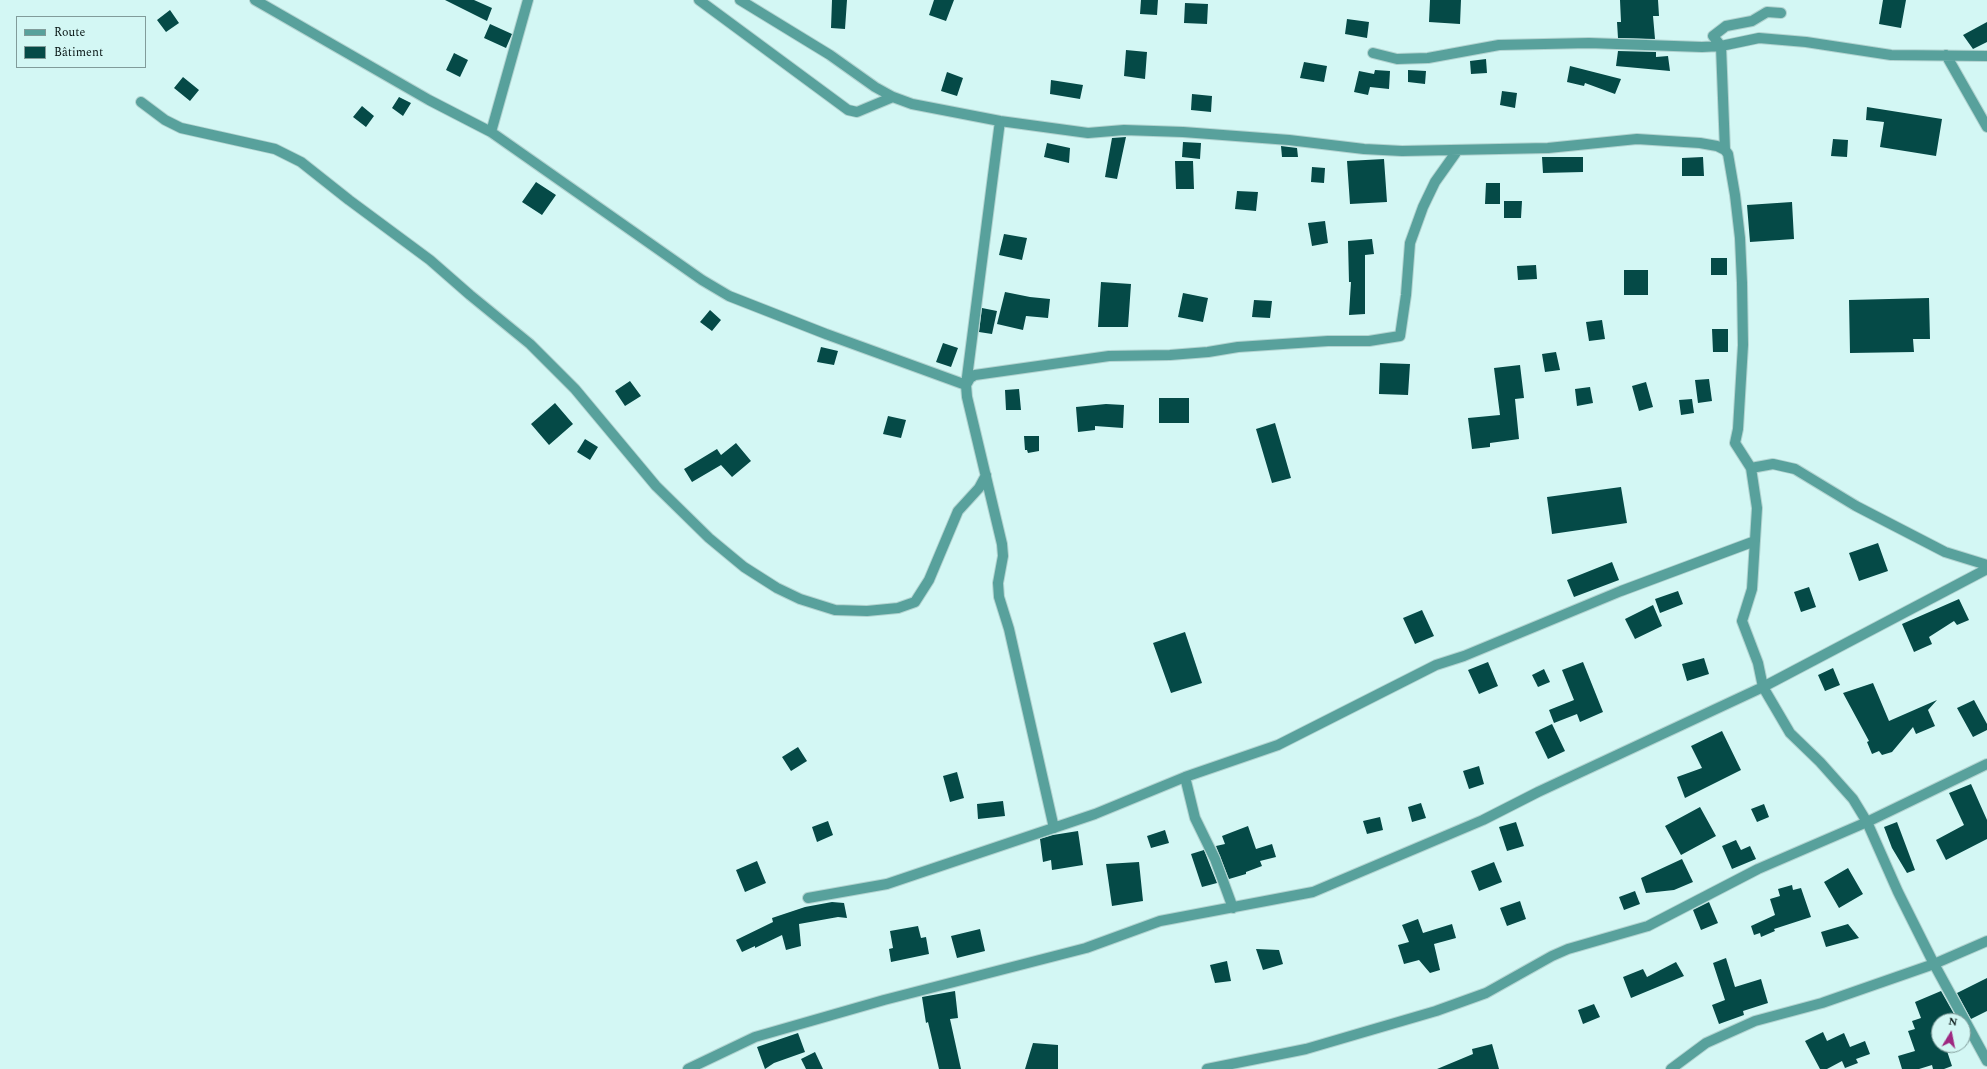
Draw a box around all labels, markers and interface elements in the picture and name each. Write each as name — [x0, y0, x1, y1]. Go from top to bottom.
legend — [16, 16, 146, 68]
text: Route — [54, 23, 85, 42]
text: Bâtiment — [54, 43, 103, 62]
north arrow — [1931, 1013, 1971, 1053]
text: N — [1947, 1013, 1959, 1031]

